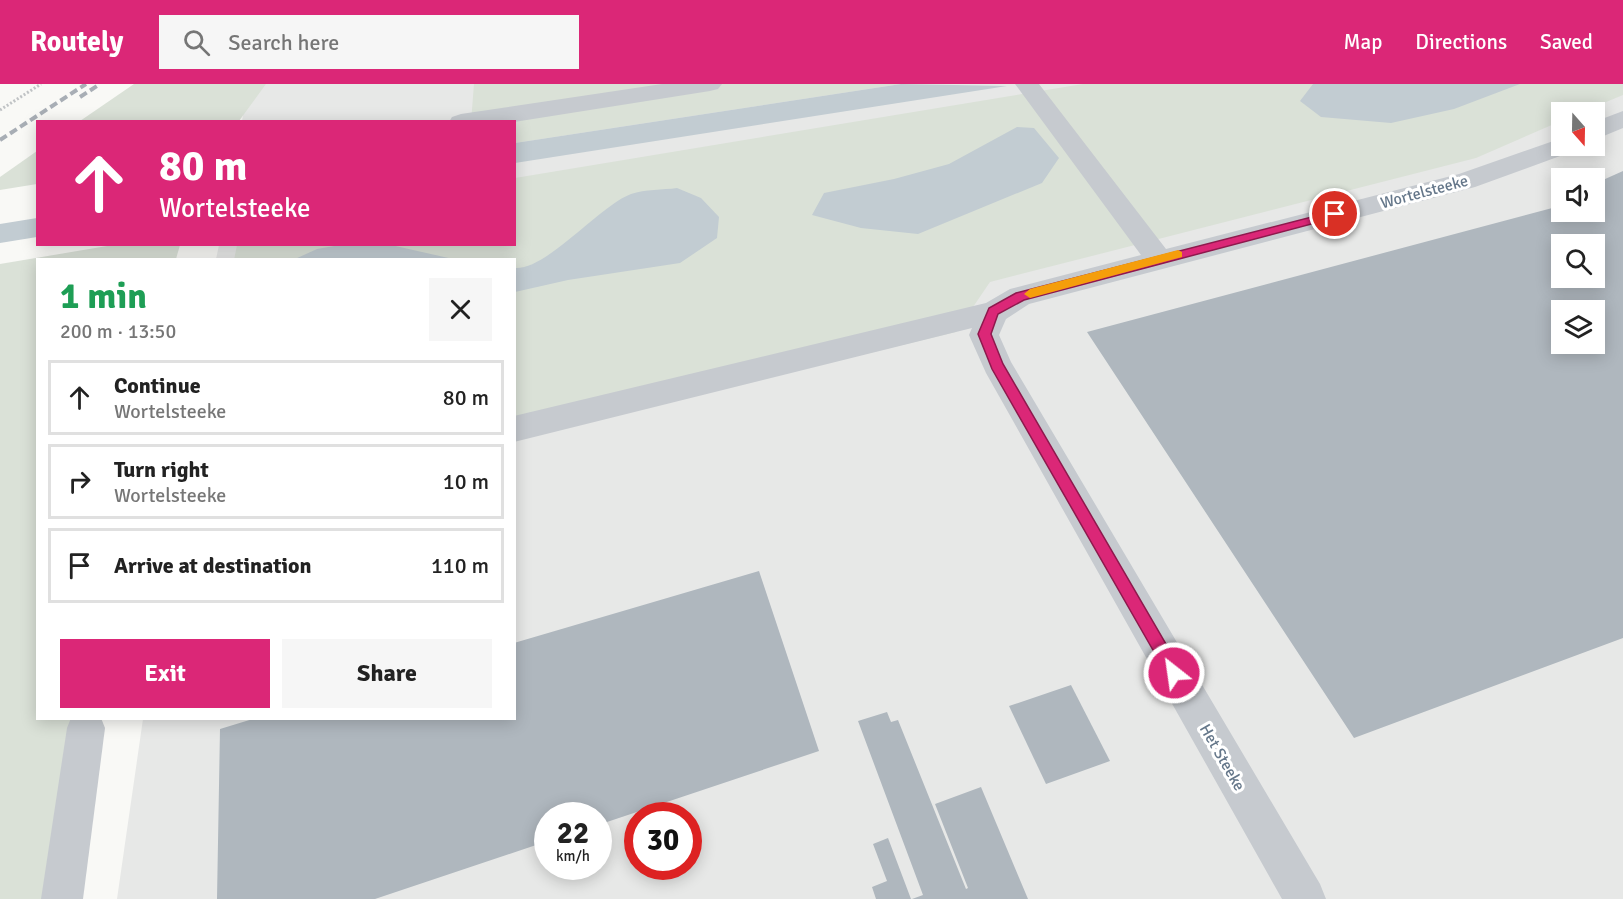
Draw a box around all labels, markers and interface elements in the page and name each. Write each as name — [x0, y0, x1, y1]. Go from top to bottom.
search box — [159, 15, 579, 69]
text: Routely — [30, 25, 123, 59]
icon: search — [180, 26, 213, 59]
text: Search here — [228, 29, 339, 56]
text: Map — [1344, 29, 1382, 55]
text: Directions — [1415, 29, 1507, 55]
text: Saved — [1540, 29, 1593, 55]
north arrow — [1551, 102, 1605, 156]
map controls — [1551, 102, 1605, 354]
text: 80 m — [159, 141, 248, 192]
icon: ahead — [60, 144, 138, 222]
button: sound — [1551, 168, 1605, 222]
street label: Wortelsteeke — [1378, 171, 1470, 213]
pin — [1309, 188, 1360, 239]
text: Wortelsteeke — [159, 192, 311, 225]
icon: arrive — [1318, 197, 1351, 230]
button: search — [1551, 234, 1605, 288]
text: 1 min — [60, 274, 147, 319]
button: close — [429, 278, 492, 341]
button: layers — [1551, 300, 1605, 354]
text: 200 m · 13:50 — [60, 319, 176, 344]
text: Continue — [114, 372, 201, 399]
icon: ahead — [63, 381, 96, 414]
text: 80 m — [443, 384, 489, 411]
text: Wortelsteeke — [114, 399, 226, 424]
text: Turn right — [114, 456, 209, 483]
icon: right — [63, 465, 96, 498]
text: 10 m — [443, 468, 489, 495]
text: Wortelsteeke — [114, 483, 226, 508]
icon: arrive — [63, 549, 96, 582]
text: Arrive at destination — [114, 552, 311, 579]
text: 110 m — [431, 552, 489, 579]
button: Exit — [60, 639, 270, 708]
button: Share — [282, 639, 492, 708]
position arrow — [1142, 641, 1206, 705]
street label: Het Steeke — [1195, 720, 1249, 795]
speed limit sign: 30 — [624, 802, 702, 880]
text: 22 — [557, 815, 589, 852]
text: km/h — [556, 847, 590, 865]

